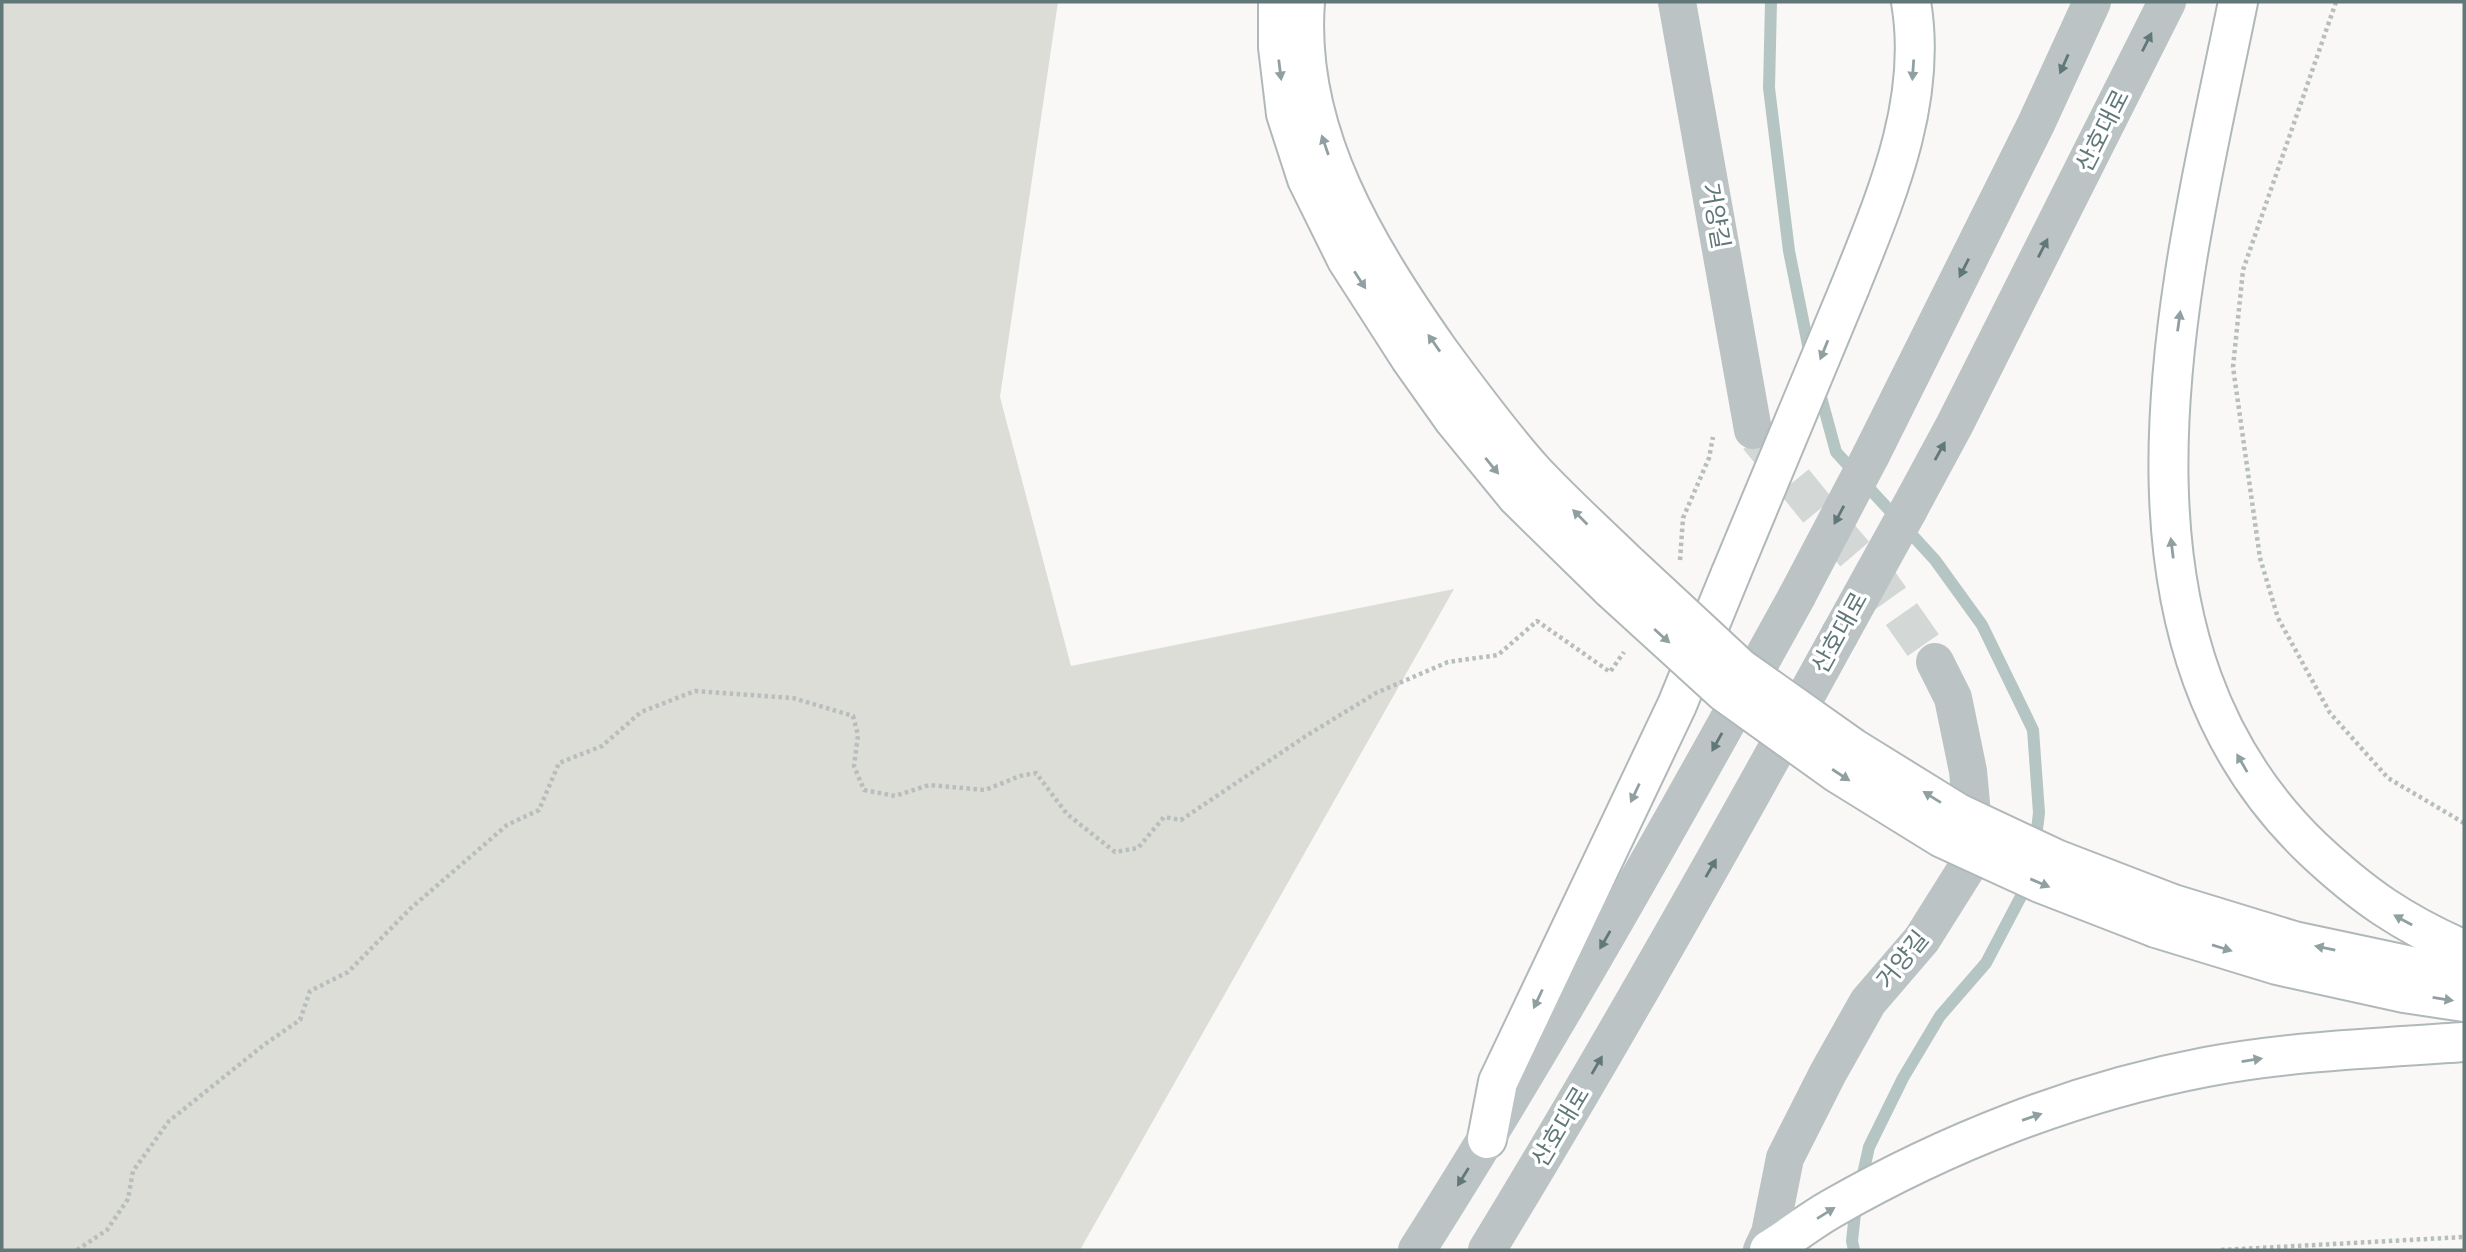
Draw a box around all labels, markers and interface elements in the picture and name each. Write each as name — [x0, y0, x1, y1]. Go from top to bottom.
one-way arrow — [2142, 32, 2153, 52]
one-way arrow — [2058, 54, 2070, 74]
one-way arrow — [1275, 59, 1286, 81]
one-way arrow — [1907, 59, 1918, 81]
street label: 산호대로 — [2067, 84, 2139, 178]
one-way arrow — [1319, 134, 1329, 155]
street label: 거양길 — [1692, 180, 1738, 252]
one-way arrow — [2038, 238, 2049, 258]
one-way arrow — [1959, 259, 1971, 279]
one-way arrow — [1353, 271, 1366, 290]
one-way arrow — [2174, 310, 2185, 332]
one-way arrow — [1427, 334, 1441, 352]
one-way arrow — [1818, 340, 1830, 360]
one-way arrow — [1934, 441, 1946, 461]
one-way arrow — [1484, 456, 1499, 474]
one-way arrow — [1834, 505, 1845, 525]
one-way arrow — [1572, 509, 1588, 525]
one-way arrow — [2167, 537, 2178, 559]
street label: 산호대로 — [1803, 586, 1877, 680]
one-way arrow — [1653, 627, 1670, 643]
one-way arrow — [1711, 732, 1723, 751]
one-way arrow — [2236, 753, 2248, 772]
one-way arrow — [1831, 769, 1850, 782]
one-way arrow — [1630, 783, 1641, 803]
one-way arrow — [1922, 790, 1941, 803]
one-way arrow — [1705, 859, 1717, 878]
one-way arrow — [2030, 878, 2051, 889]
one-way arrow — [2393, 914, 2413, 926]
street label: 거양길 — [1869, 923, 1937, 997]
one-way arrow — [1599, 930, 1611, 949]
one-way arrow — [2314, 942, 2336, 953]
one-way arrow — [2211, 944, 2232, 954]
one-way arrow — [1532, 988, 1543, 1009]
one-way arrow — [2432, 994, 2454, 1005]
one-way arrow — [2241, 1054, 2263, 1065]
one-way arrow — [1591, 1056, 1604, 1075]
street label: 산호대로 — [1523, 1080, 1599, 1174]
one-way arrow — [2022, 1111, 2043, 1122]
one-way arrow — [1457, 1167, 1470, 1186]
one-way arrow — [1817, 1206, 1836, 1219]

